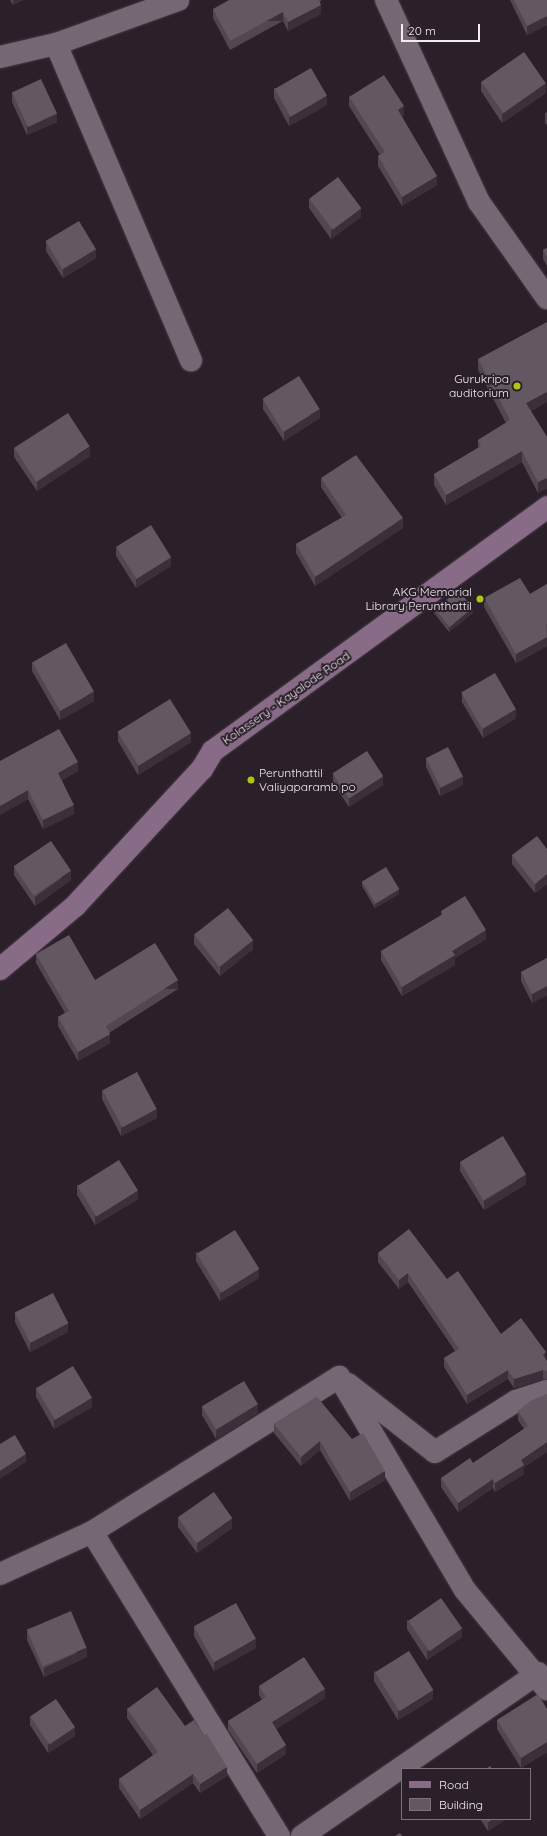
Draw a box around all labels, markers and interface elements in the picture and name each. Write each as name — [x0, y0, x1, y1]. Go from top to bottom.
scale bar — [403, 16, 482, 42]
text: 20 m — [408, 23, 436, 38]
place label: Gurukripa auditorium — [449, 372, 509, 400]
marker: Gurukripa auditorium — [512, 381, 522, 391]
place label: AKG Memorial Library Perunthattil — [366, 585, 472, 613]
marker: AKG Memorial Library Perunthattil — [475, 594, 485, 604]
street label: Kolassery - Kayalode Road — [220, 648, 352, 748]
place label: Perunthattil Valiyaparamb po — [259, 766, 356, 794]
marker: Perunthattil Valiyaparamb po — [246, 775, 256, 785]
legend — [401, 1768, 531, 1820]
text: Road — [439, 1777, 469, 1792]
text: Building — [439, 1797, 483, 1812]

